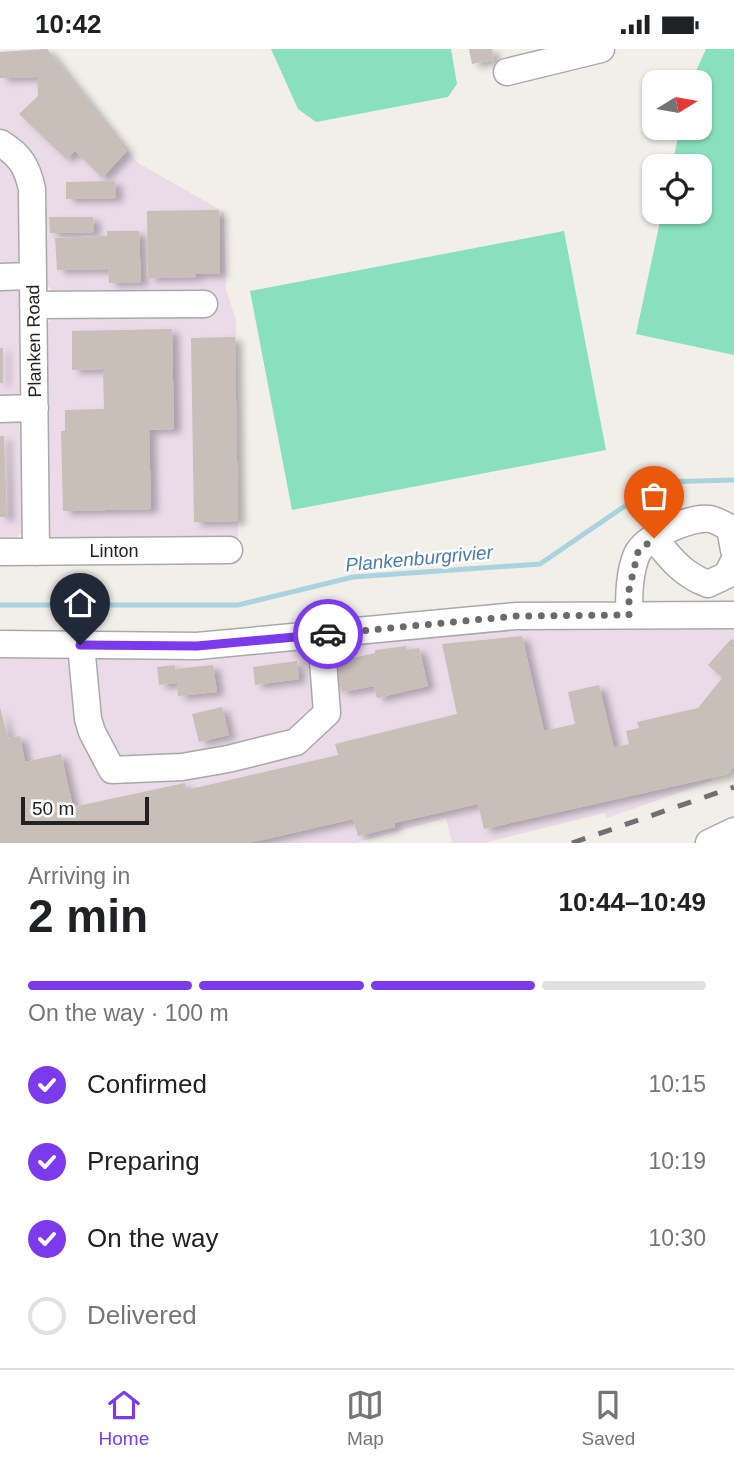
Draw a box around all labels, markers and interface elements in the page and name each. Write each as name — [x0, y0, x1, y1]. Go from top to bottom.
text: 10:42 — [35, 9, 102, 39]
north arrow — [642, 70, 712, 140]
map controls — [642, 70, 712, 224]
button: locate — [642, 154, 712, 224]
street label: Planken Road — [23, 284, 45, 398]
pin — [624, 466, 684, 538]
icon: bag — [635, 477, 673, 515]
street label: Linton — [89, 541, 139, 561]
water label: Plankenburgrivier — [344, 542, 494, 575]
pin — [50, 573, 110, 645]
icon: home — [61, 584, 99, 622]
courier — [293, 599, 363, 669]
icon: car — [309, 615, 347, 653]
scale bar — [21, 794, 149, 826]
text: 50 m — [32, 798, 74, 819]
text: Arriving in — [28, 863, 130, 889]
text: 10:44–10:49 — [559, 887, 706, 917]
text: 2 min — [28, 890, 148, 942]
text: On the way · 100 m — [28, 1000, 229, 1026]
icon: check — [28, 1066, 66, 1104]
text: Confirmed — [87, 1069, 207, 1099]
text: 10:15 — [648, 1071, 706, 1097]
icon: check — [28, 1143, 66, 1181]
text: Preparing — [87, 1146, 200, 1176]
text: 10:19 — [648, 1148, 706, 1174]
icon: check — [28, 1220, 66, 1258]
text: On the way — [87, 1223, 219, 1253]
text: 10:30 — [648, 1225, 706, 1251]
text: Delivered — [87, 1300, 197, 1330]
tab: Home — [99, 1386, 149, 1450]
tab: Map — [346, 1386, 384, 1450]
tab: Saved — [582, 1386, 635, 1450]

